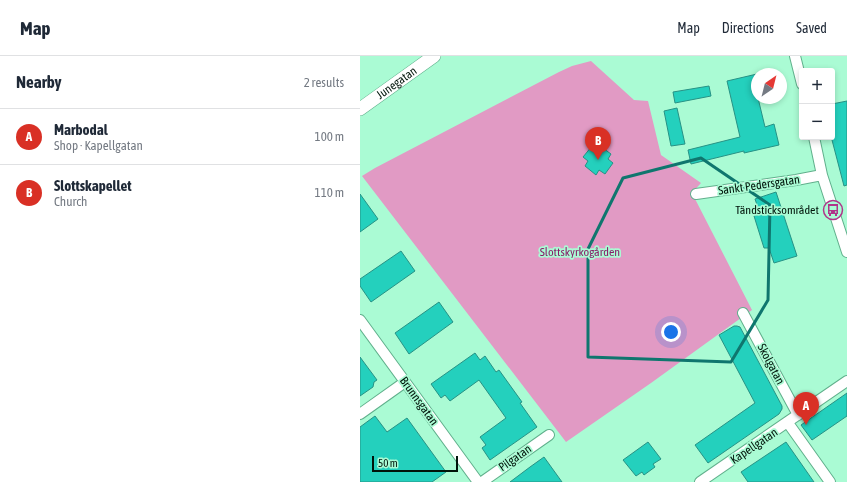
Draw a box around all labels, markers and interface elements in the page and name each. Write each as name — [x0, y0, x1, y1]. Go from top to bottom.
text: Map — [20, 17, 51, 39]
text: Map — [677, 20, 700, 36]
text: Directions — [722, 20, 774, 36]
text: Saved — [796, 20, 827, 36]
street label: Junegatan — [374, 64, 419, 102]
north arrow — [751, 68, 787, 104]
map controls — [799, 68, 835, 140]
button: + — [799, 68, 835, 104]
text: Nearby — [16, 72, 62, 92]
text: 2 results — [304, 75, 344, 90]
button: − — [799, 104, 835, 140]
text: Marbodal — [54, 121, 108, 138]
pin: B — [585, 127, 611, 160]
text: A — [26, 129, 32, 144]
text: 100 m — [315, 129, 344, 144]
text: Shop · Kapellgatan — [54, 138, 143, 153]
street label: Sankt Pedersgatan — [717, 172, 801, 198]
text: Slottskapellet — [54, 177, 132, 194]
text: B — [26, 185, 32, 200]
text: 110 m — [315, 185, 344, 200]
text: Church — [54, 194, 87, 209]
bus stop icon: Tändsticksområdet — [822, 199, 844, 221]
place label: Tändsticksområdet — [735, 203, 820, 217]
park label: Slottskyrkogården — [540, 245, 620, 259]
your location — [661, 322, 681, 342]
street label: Skolgatan — [754, 341, 788, 387]
street label: Brunnsgatan — [397, 374, 441, 428]
pin: A — [793, 392, 819, 425]
street label: Kapellgatan — [728, 425, 780, 467]
street label: Pilgatan — [496, 442, 534, 474]
scale bar — [372, 454, 458, 473]
text: 50 m — [378, 457, 398, 469]

